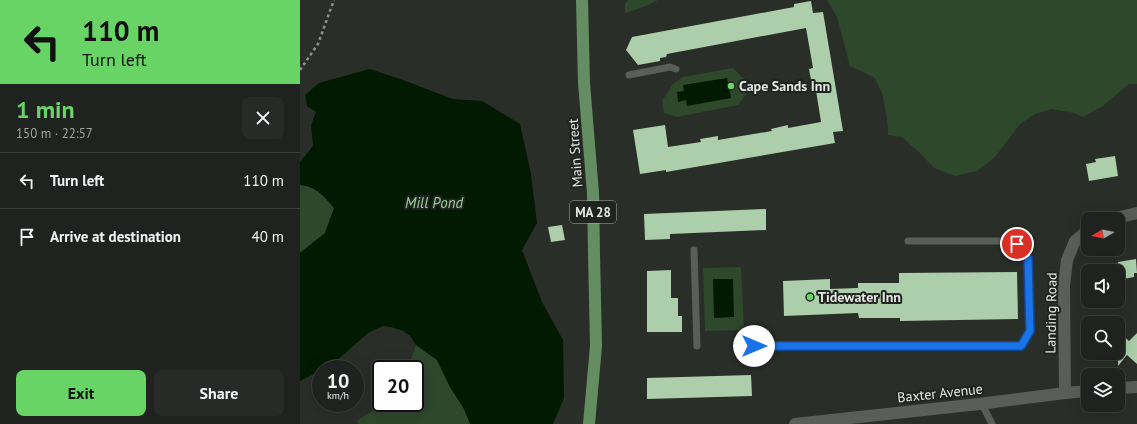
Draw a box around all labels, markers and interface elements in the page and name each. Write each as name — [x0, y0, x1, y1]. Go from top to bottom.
text: 110 m — [82, 12, 159, 49]
icon: left — [16, 16, 68, 68]
text: Turn left — [82, 48, 147, 71]
place label: Cape Sands Inn — [739, 77, 830, 95]
marker: Cape Sands Inn — [726, 81, 736, 91]
text: 1 min — [16, 94, 75, 125]
button: close — [242, 97, 284, 139]
street label: Main Street — [564, 118, 586, 188]
text: 150 m · 22:57 — [16, 125, 93, 142]
icon: left — [16, 170, 38, 192]
text: Turn left — [50, 171, 104, 190]
text: 110 m — [243, 171, 284, 190]
water label: Mill Pond — [405, 193, 463, 212]
road number: MA 28 — [570, 201, 616, 223]
north arrow — [1081, 212, 1125, 256]
map controls — [1081, 212, 1125, 412]
icon: arrive — [16, 226, 38, 248]
text: Arrive at destination — [50, 227, 181, 246]
text: 40 m — [251, 227, 284, 246]
pin — [1000, 227, 1034, 261]
icon: arrive — [1006, 233, 1028, 255]
button: sound — [1081, 264, 1125, 308]
street label: Landing Road — [1041, 272, 1061, 354]
place label: Tidewater Inn — [818, 288, 901, 306]
marker: Tidewater Inn — [805, 292, 815, 302]
button: search — [1081, 316, 1125, 360]
position arrow — [733, 325, 775, 367]
speed limit sign: 20 — [372, 360, 424, 412]
text: 10 — [327, 368, 349, 394]
button: layers — [1081, 368, 1125, 412]
button: Exit — [16, 370, 146, 416]
button: Share — [154, 370, 284, 416]
street label: Baxter Avenue — [896, 380, 984, 406]
text: km/h — [327, 389, 349, 402]

